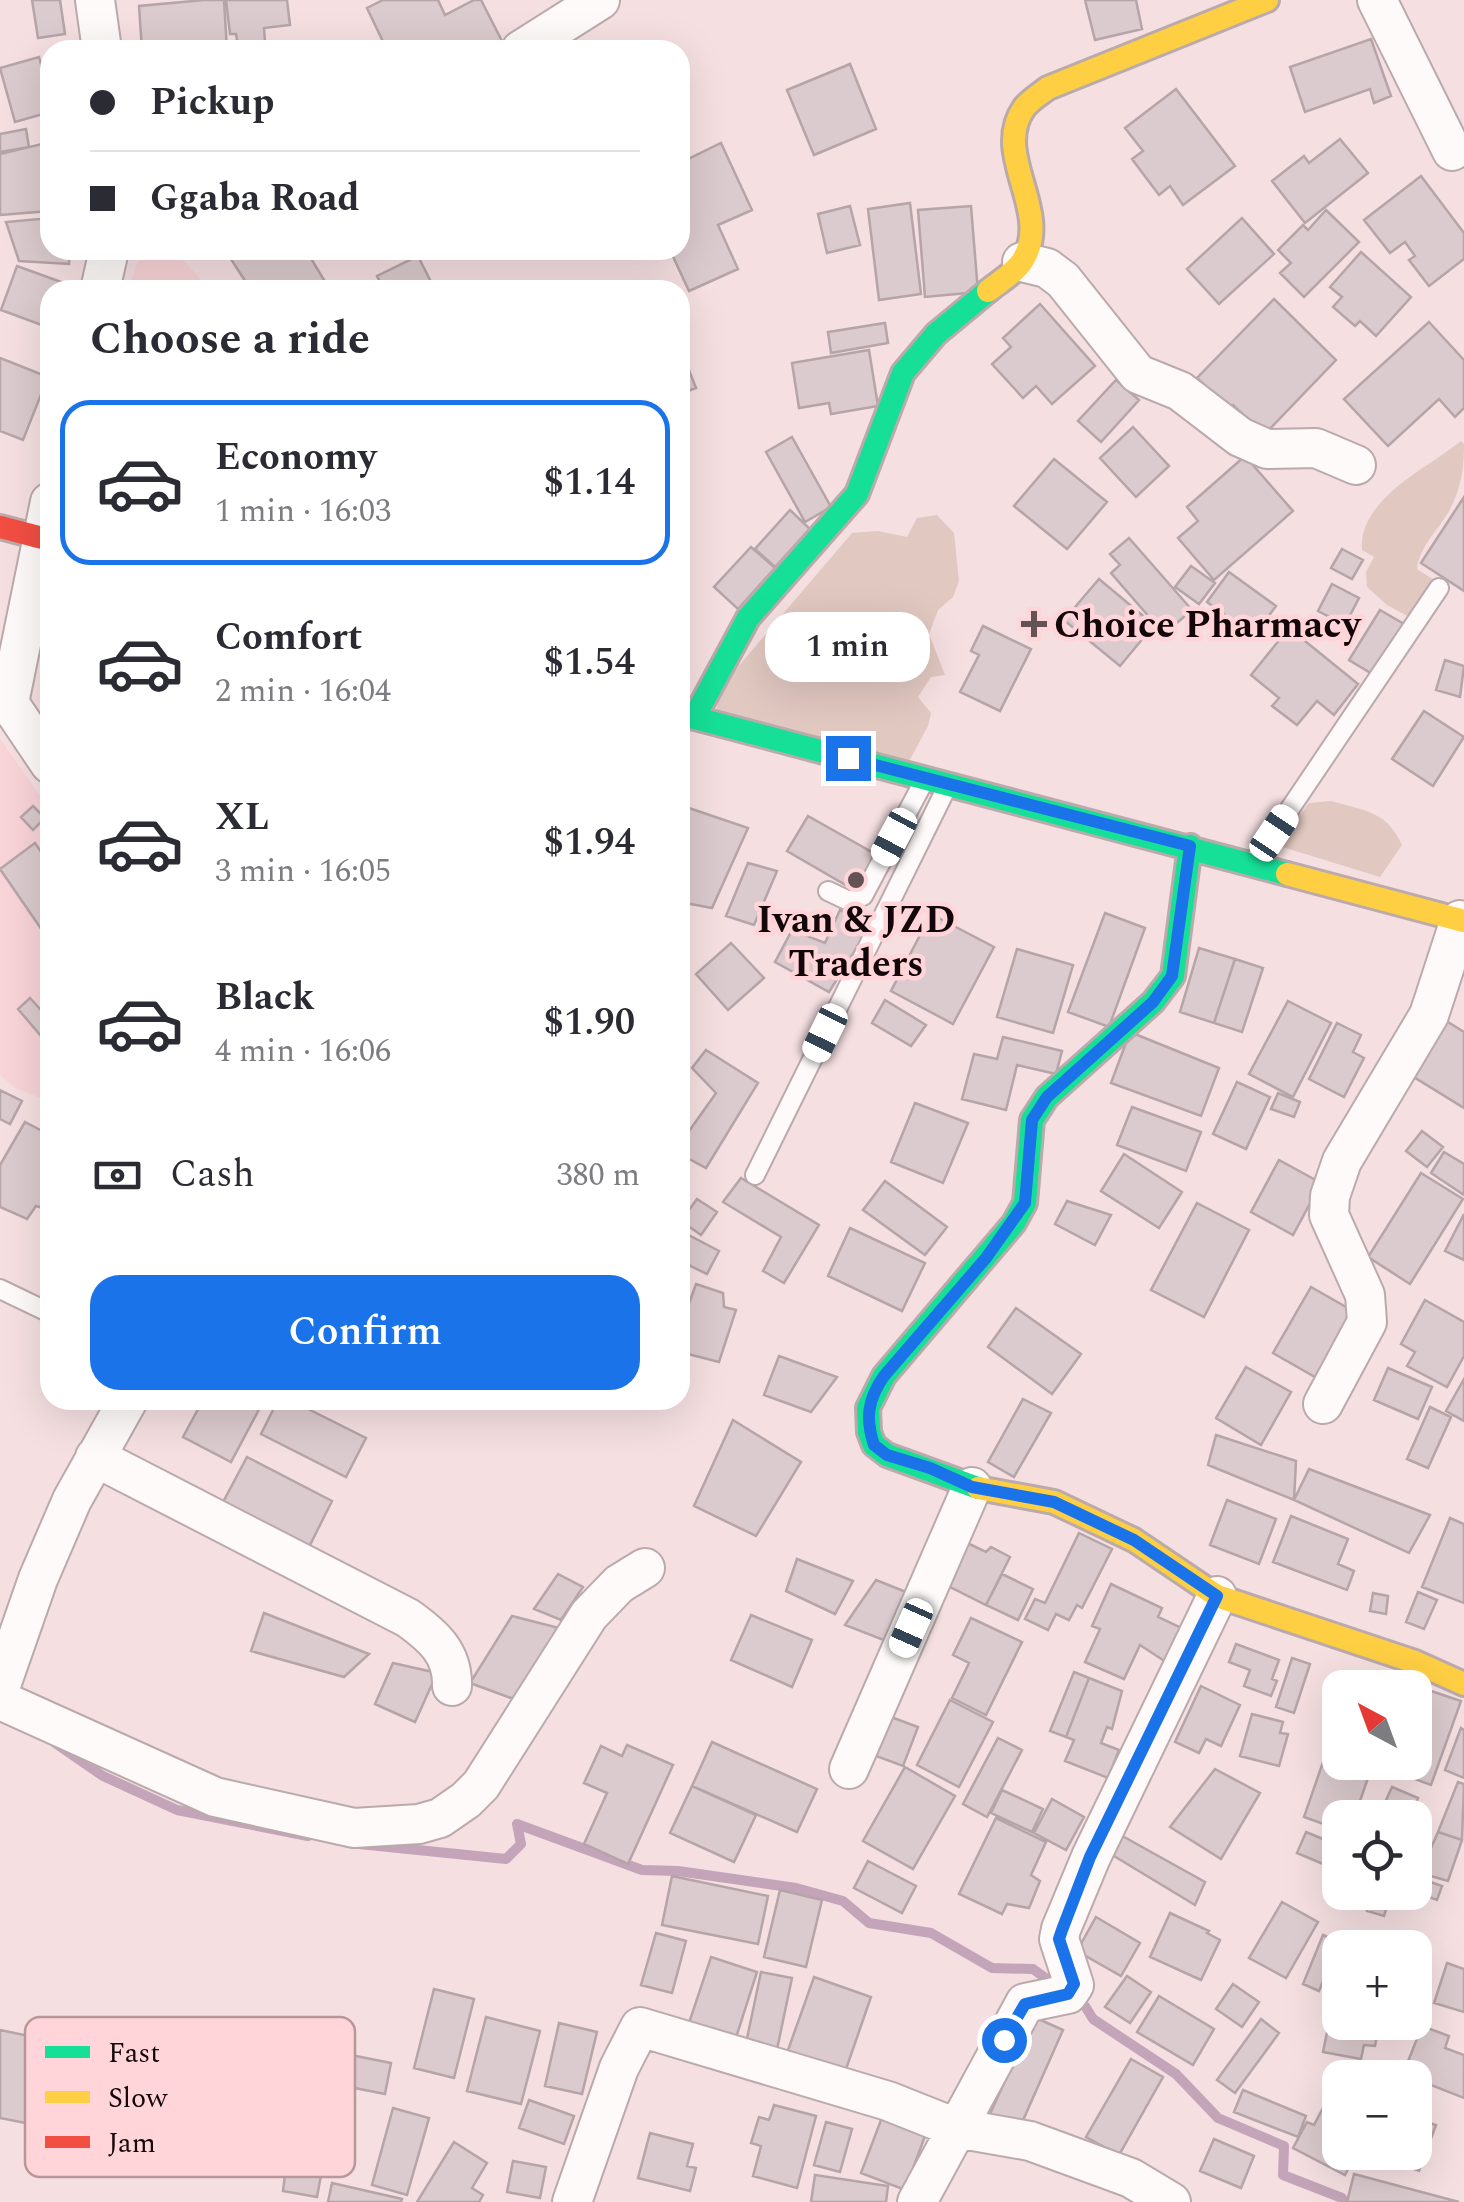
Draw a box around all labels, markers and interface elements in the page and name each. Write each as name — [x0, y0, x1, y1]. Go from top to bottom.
text: Pickup — [150, 74, 274, 132]
text: Ggaba Road — [150, 170, 360, 228]
text: Choose a ride — [90, 305, 370, 374]
text: Economy — [215, 429, 376, 487]
icon: car — [95, 438, 185, 528]
text: $1.14 — [544, 454, 635, 512]
text: 1 min · 16:03 — [215, 487, 391, 536]
place label: Choice Pharmacy — [1054, 597, 1362, 655]
text: Comfort — [215, 609, 362, 667]
callout: 1 min — [766, 613, 930, 683]
marker: Choice Pharmacy — [1023, 613, 1045, 635]
icon: car — [95, 618, 185, 708]
text: 1 min — [806, 622, 889, 671]
text: $1.54 — [544, 634, 635, 692]
text: 2 min · 16:04 — [215, 667, 391, 716]
route end — [826, 736, 871, 781]
text: XL — [215, 789, 269, 847]
icon: car — [95, 798, 185, 888]
car — [1245, 800, 1303, 866]
car — [867, 803, 921, 871]
text: $1.94 — [544, 814, 635, 872]
text: 3 min · 16:05 — [215, 847, 391, 896]
marker: Ivan & JZD Traders — [845, 869, 867, 891]
place label: Ivan & JZD Traders — [757, 892, 955, 994]
text: Black — [215, 969, 315, 1027]
icon: car — [95, 978, 185, 1068]
text: $1.90 — [544, 994, 635, 1052]
car — [798, 999, 852, 1067]
text: 4 min · 16:06 — [215, 1027, 391, 1076]
text: Cash — [170, 1146, 255, 1204]
icon: cash — [90, 1148, 145, 1203]
text: 380 m — [556, 1151, 640, 1200]
button: Confirm — [90, 1275, 640, 1390]
car — [885, 1594, 937, 1662]
north arrow — [1322, 1670, 1432, 1780]
map controls — [1322, 1670, 1432, 2170]
button: locate — [1322, 1800, 1432, 1910]
button: + — [1322, 1930, 1432, 2040]
legend — [25, 2017, 355, 2177]
route start — [982, 2018, 1027, 2063]
text: Fast — [108, 2032, 160, 2075]
button: − — [1322, 2060, 1432, 2170]
text: Slow — [108, 2077, 168, 2120]
text: Jam — [108, 2122, 156, 2165]

